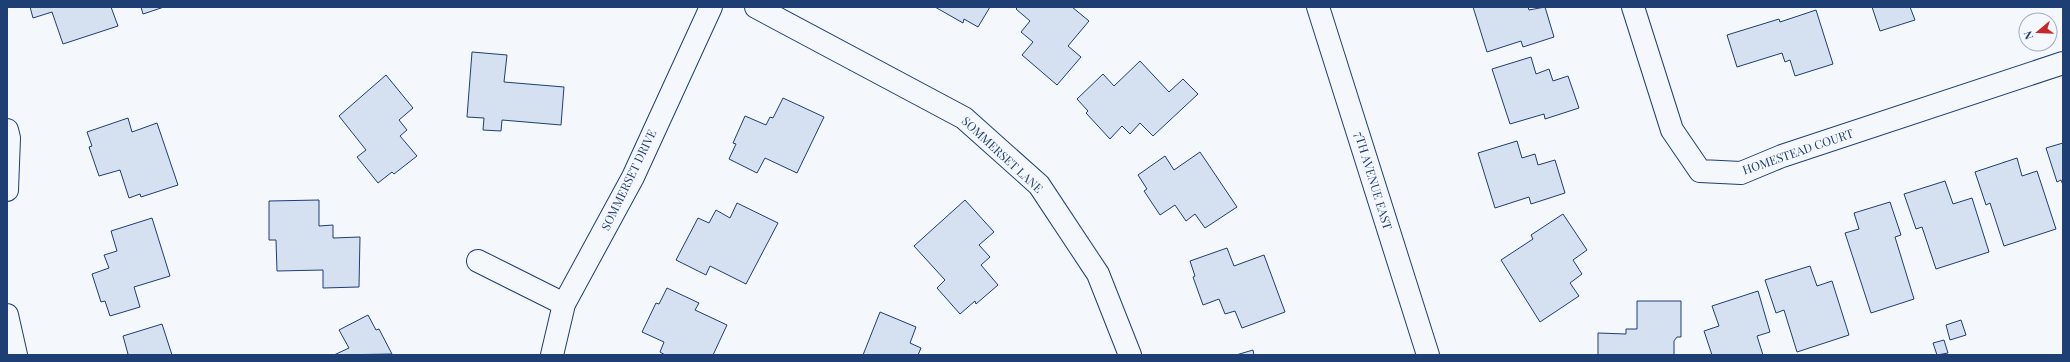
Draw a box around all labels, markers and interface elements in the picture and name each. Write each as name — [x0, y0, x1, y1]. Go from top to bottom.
north arrow — [2018, 12, 2058, 52]
text: N — [2020, 29, 2036, 42]
street label: SOMMERSET LANE — [959, 112, 1047, 196]
street label: HOMESTEAD COURT — [1740, 124, 1856, 178]
street label: SOMMERSET DRIVE — [597, 126, 660, 233]
street label: 7TH AVENUE EAST — [1351, 130, 1397, 232]

